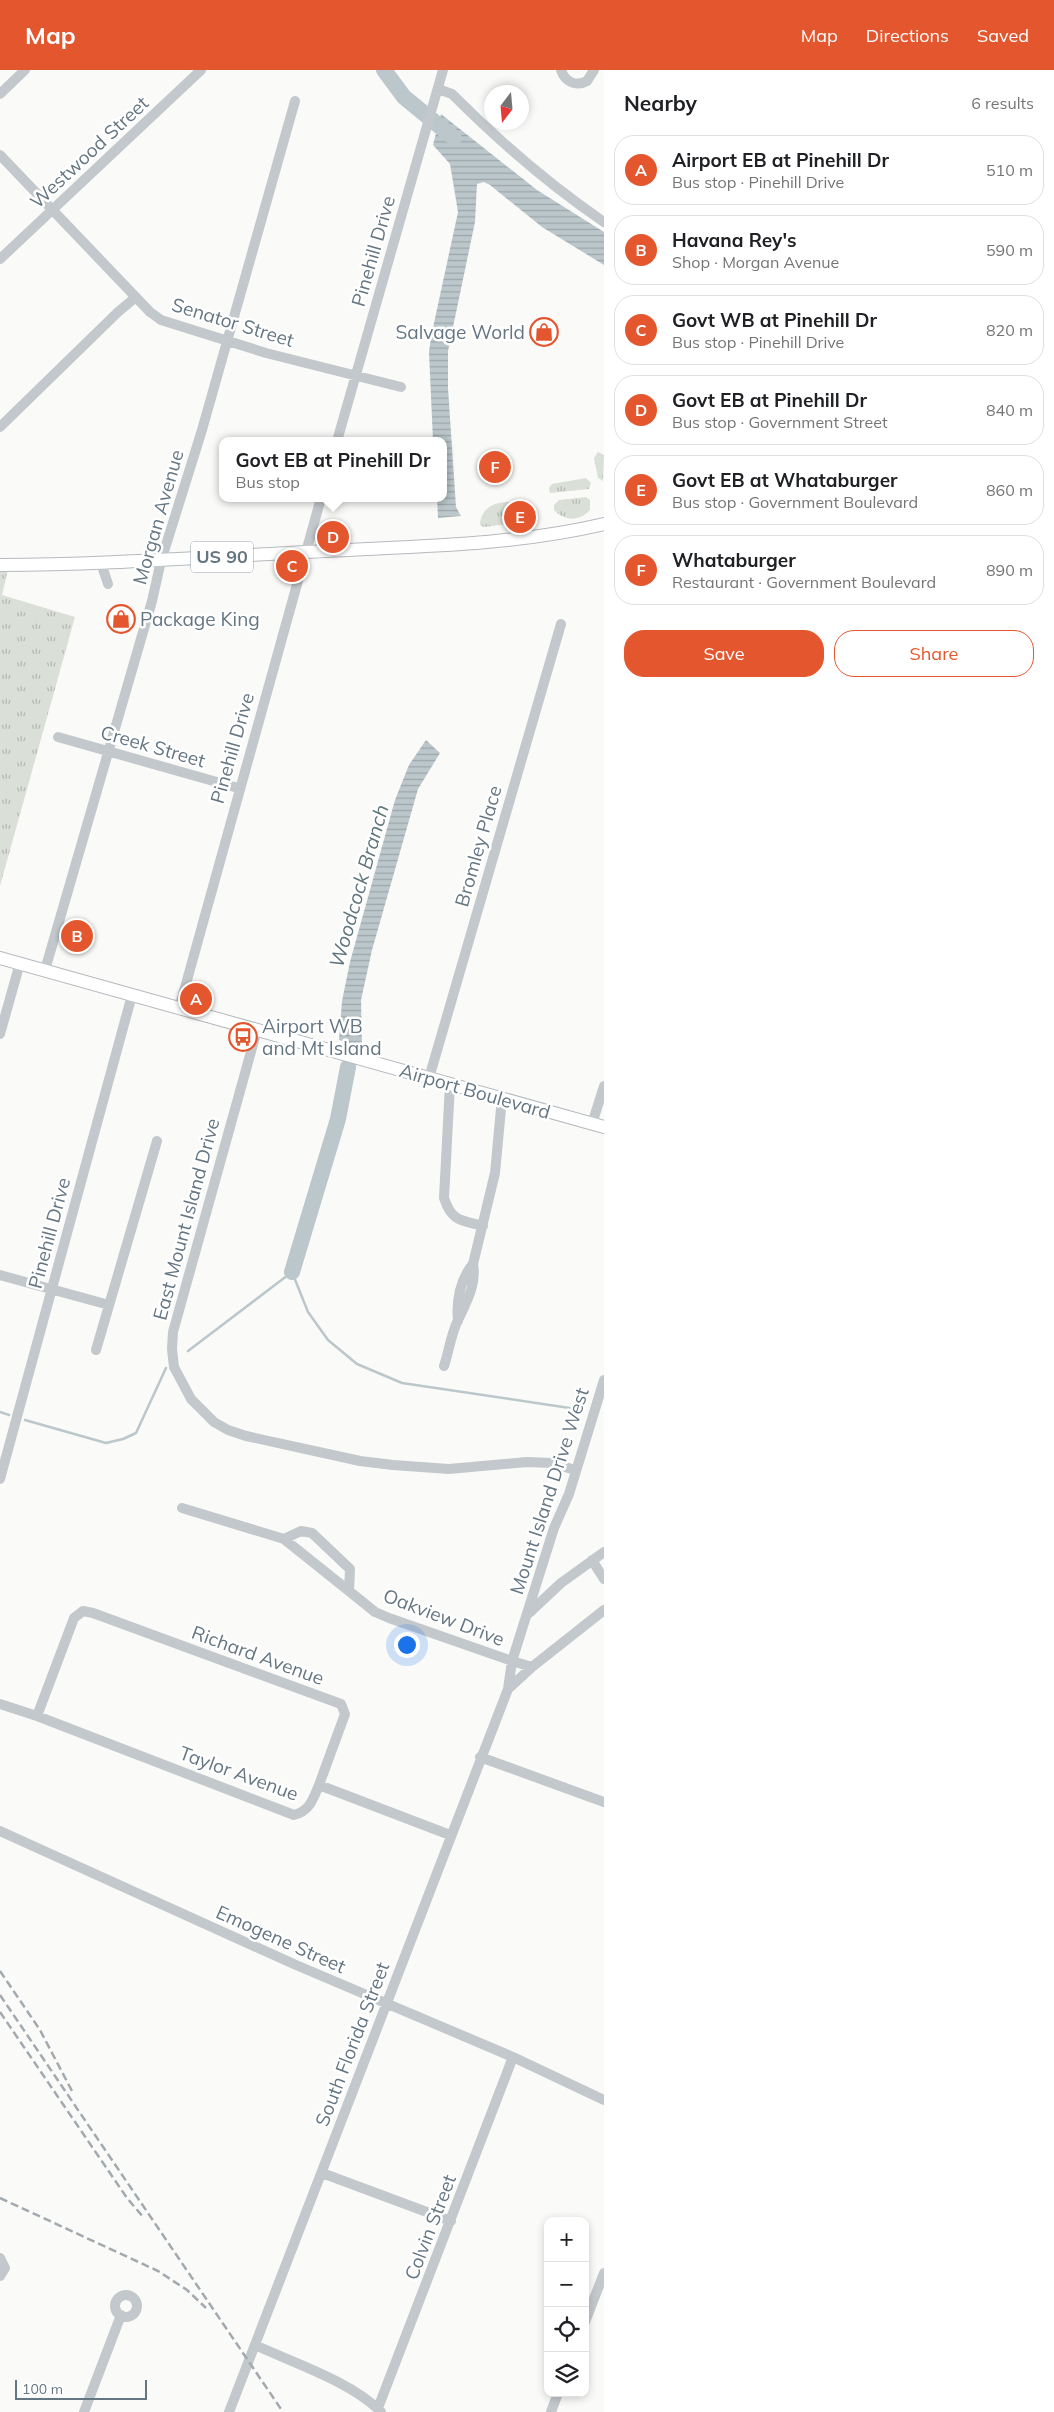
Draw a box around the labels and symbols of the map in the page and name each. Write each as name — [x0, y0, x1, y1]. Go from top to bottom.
north arrow — [484, 85, 529, 130]
street label: Westwood Street — [25, 91, 154, 213]
street label: Pinehill Drive — [346, 193, 400, 309]
street label: Senator Street — [169, 292, 297, 352]
shop icon: Salvage World — [529, 317, 559, 347]
place label: Salvage World — [396, 320, 525, 344]
street label: Morgan Avenue — [127, 447, 189, 587]
pin: F — [479, 448, 511, 486]
pin: E — [504, 498, 536, 536]
pin: D — [317, 518, 349, 556]
road number: US 90 — [191, 542, 253, 572]
pin: C — [276, 547, 308, 585]
shop icon: Package King — [106, 604, 136, 634]
place label: Package King — [140, 607, 260, 631]
street label: Pinehill Drive — [205, 690, 259, 806]
street label: Creek Street — [98, 720, 208, 772]
street label: Bromley Place — [449, 783, 507, 909]
water label: Woodcock Branch — [323, 801, 394, 970]
pin: B — [61, 917, 93, 955]
pin: A — [180, 980, 212, 1018]
place label: Airport WB and Mt Island — [262, 1014, 382, 1060]
bus stop icon: Airport WB and Mt Island — [228, 1022, 258, 1052]
street label: Airport Boulevard — [397, 1058, 553, 1124]
street label: East Mount Island Drive — [148, 1115, 224, 1323]
street label: Pinehill Drive — [23, 1175, 75, 1291]
street label: Mount Island Drive West — [504, 1384, 594, 1597]
street label: Oakview Drive — [380, 1583, 508, 1651]
street label: Richard Avenue — [189, 1620, 327, 1690]
your location — [394, 1632, 420, 1658]
street label: Taylor Avenue — [176, 1740, 302, 1806]
street label: Emogene Street — [212, 1900, 350, 1978]
street label: South Florida Street — [310, 1958, 395, 2130]
street label: Colvin Street — [399, 2171, 461, 2283]
scale bar — [15, 2377, 148, 2400]

